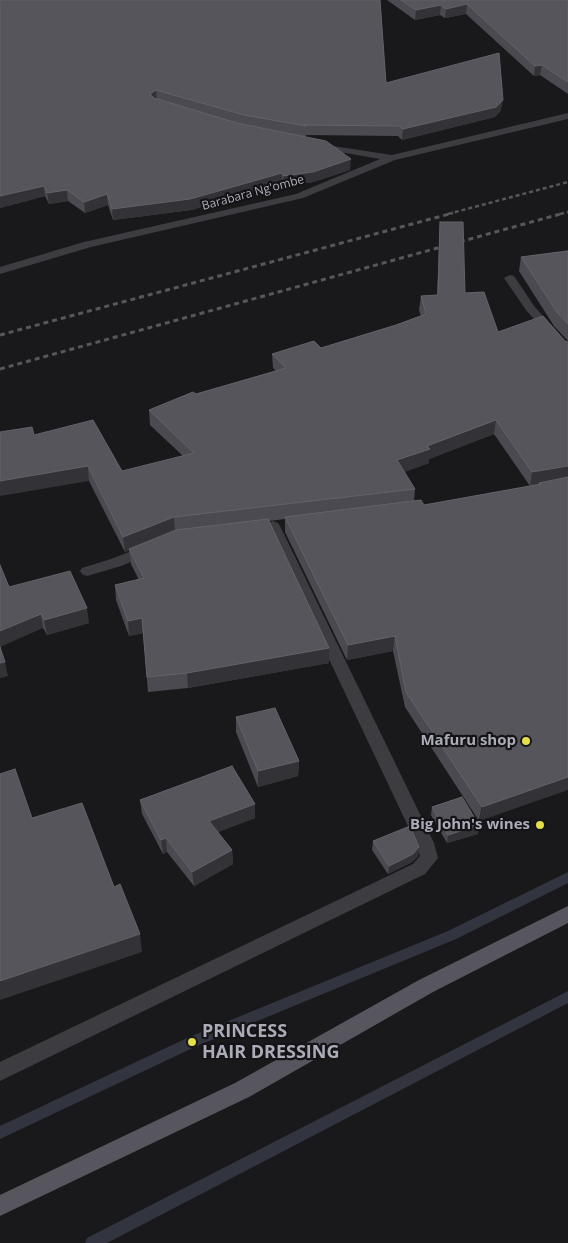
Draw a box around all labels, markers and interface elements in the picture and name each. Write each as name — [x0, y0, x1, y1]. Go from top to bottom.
street label: Barabara Ng'ombe — [200, 172, 306, 214]
place label: Mafuru shop — [420, 732, 516, 750]
marker: Mafuru shop — [520, 735, 532, 747]
place label: Big John's wines — [410, 816, 530, 834]
marker: Big John's wines — [534, 819, 546, 831]
place label: PRINCESS HAIR DRESSING — [202, 1021, 339, 1064]
marker: PRINCESS HAIR DRESSING — [186, 1036, 198, 1048]

